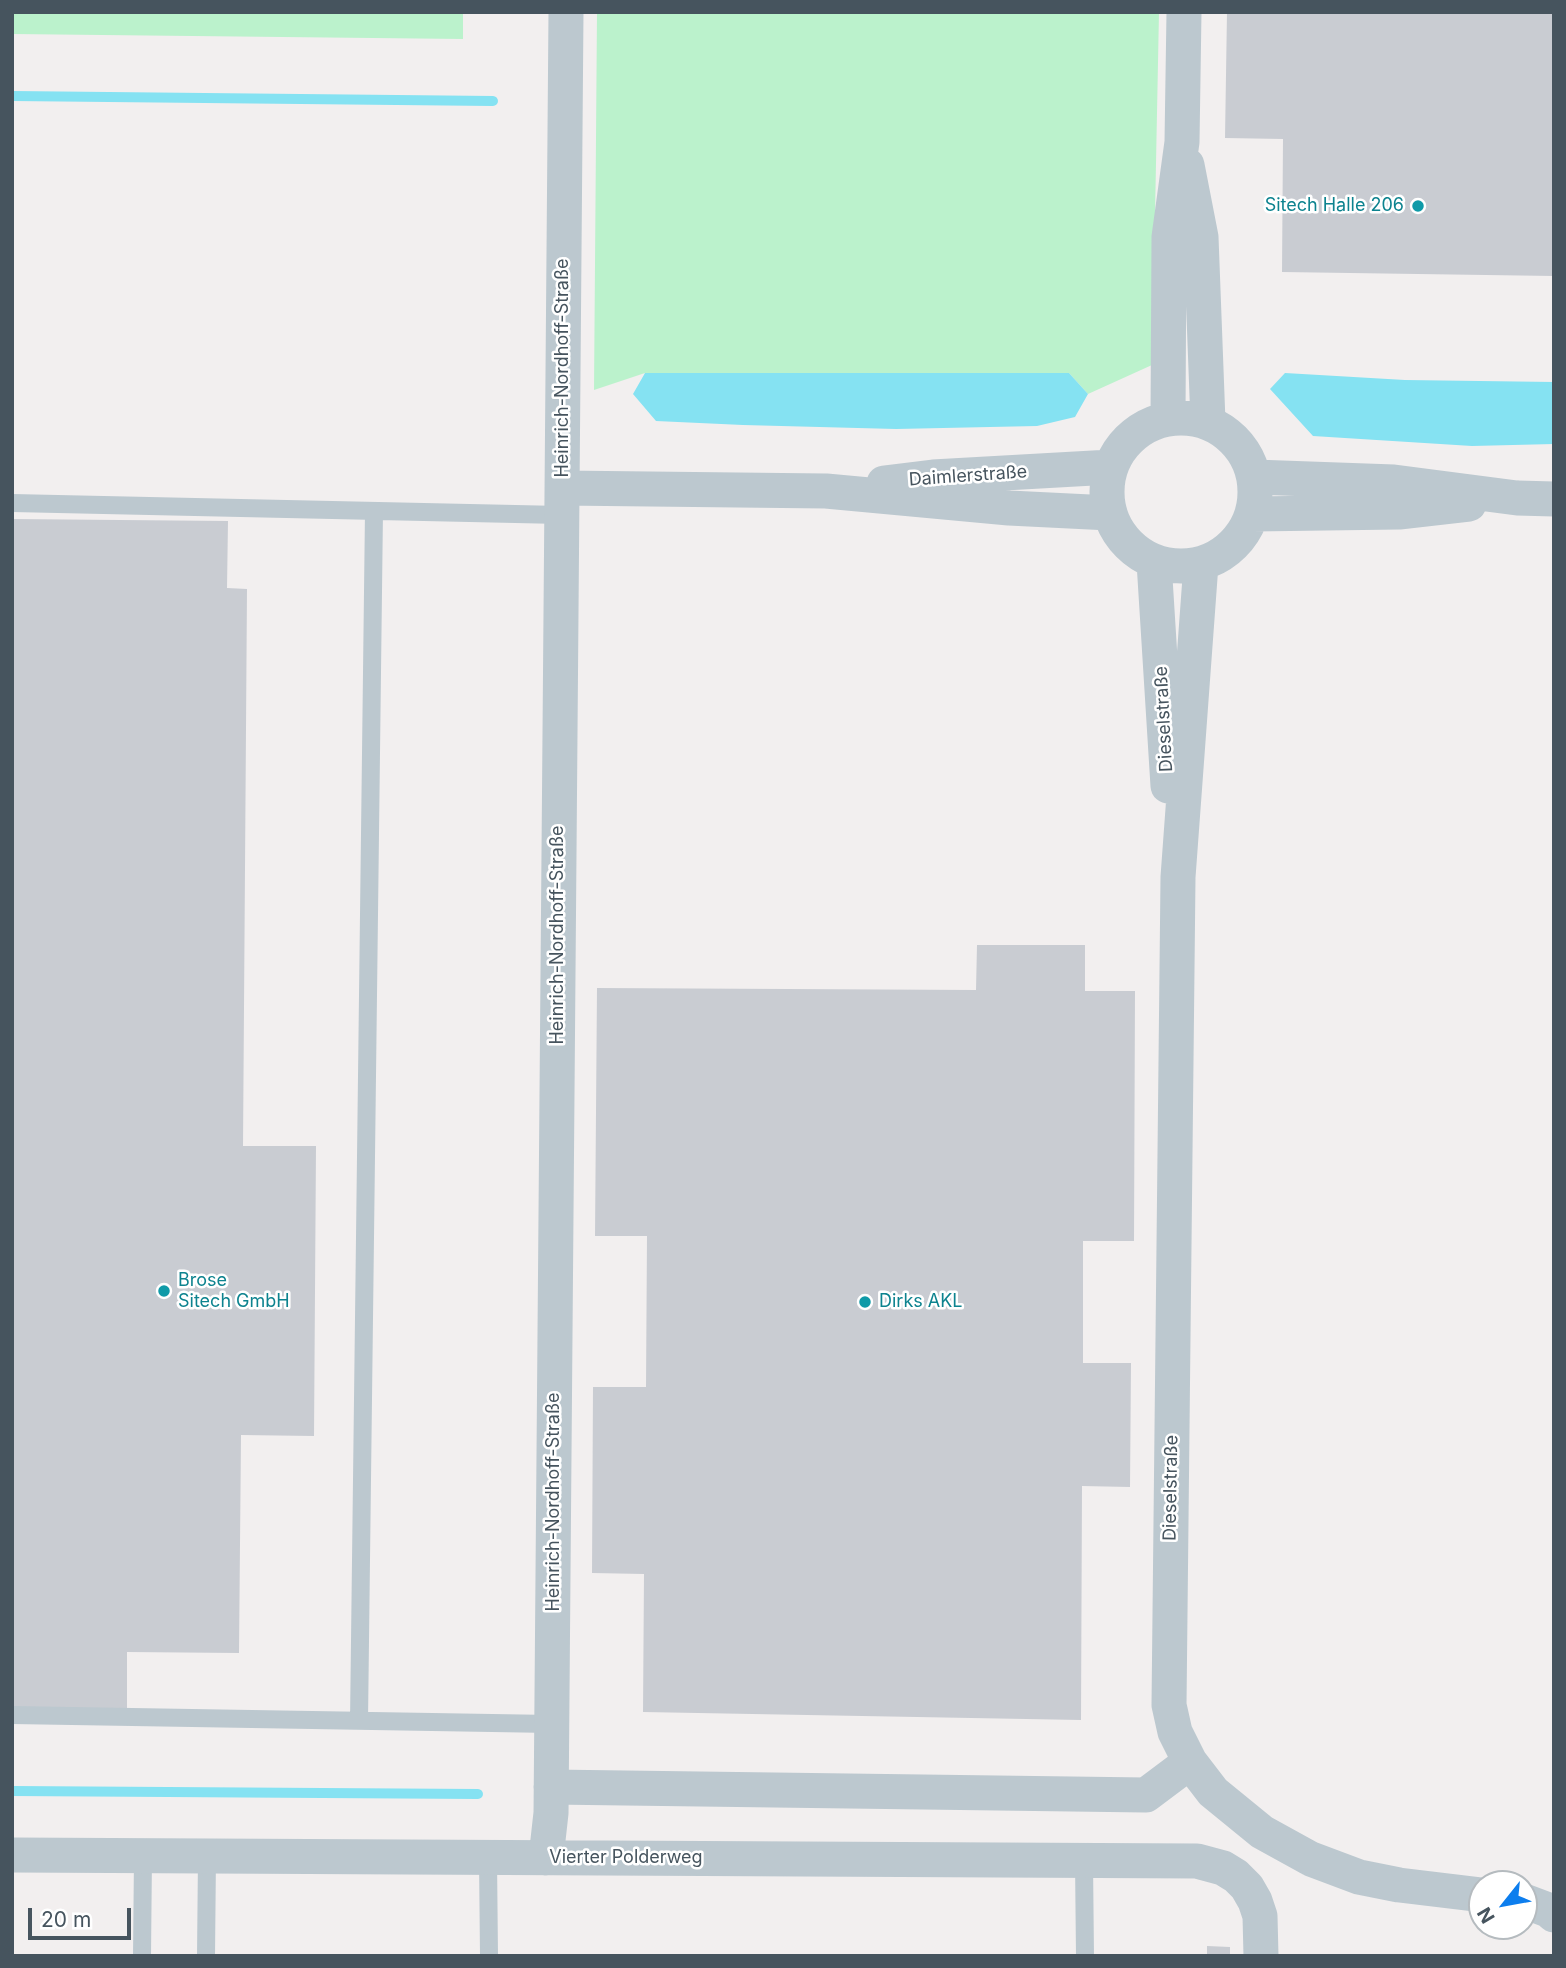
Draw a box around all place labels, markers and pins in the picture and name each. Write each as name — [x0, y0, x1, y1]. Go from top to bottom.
place label: Sitech Halle 206 — [1265, 195, 1404, 217]
marker: Sitech Halle 206 — [1410, 198, 1426, 214]
place label: Brose Sitech GmbH — [178, 1270, 290, 1312]
marker: Brose Sitech GmbH — [156, 1283, 172, 1299]
place label: Dirks AKL — [879, 1291, 963, 1313]
marker: Dirks AKL — [857, 1294, 873, 1310]

